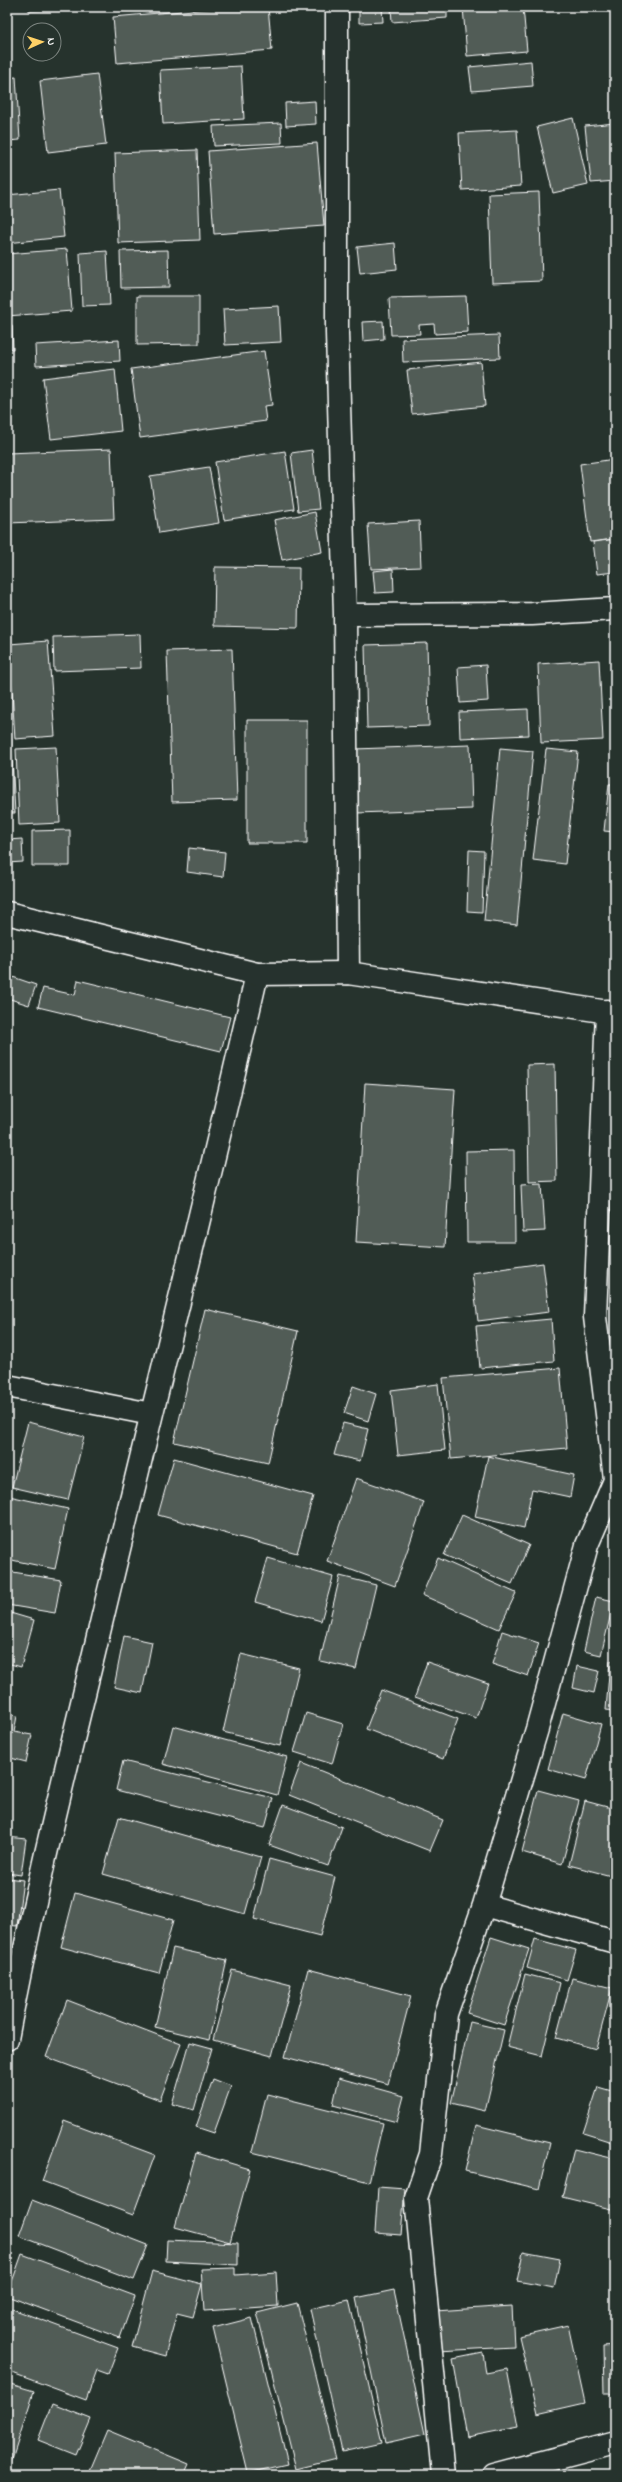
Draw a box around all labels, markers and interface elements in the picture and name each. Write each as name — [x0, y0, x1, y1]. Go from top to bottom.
north arrow — [22, 22, 62, 62]
text: N — [43, 37, 59, 46]

